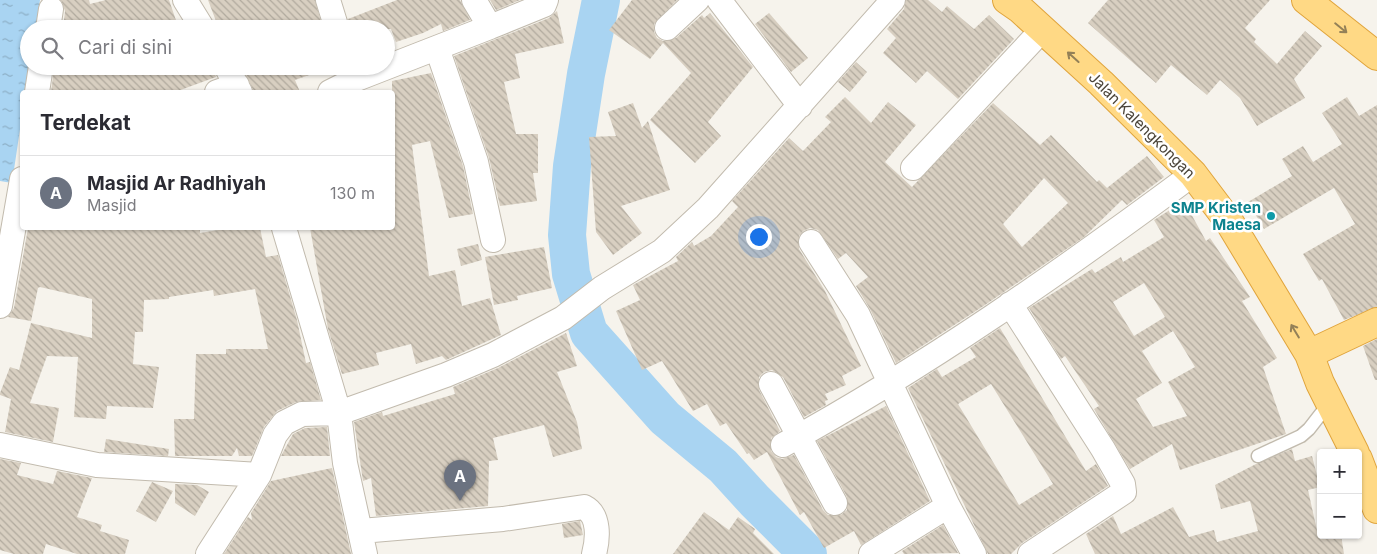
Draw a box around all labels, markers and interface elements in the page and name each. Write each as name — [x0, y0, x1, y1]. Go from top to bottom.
search box — [20, 20, 395, 75]
one-way arrow — [1334, 23, 1347, 34]
icon: search — [38, 34, 66, 62]
text: Cari di sini — [78, 36, 172, 59]
one-way arrow — [1067, 51, 1080, 63]
street label: Jalan Kalengkongan — [1085, 68, 1199, 182]
text: Terdekat — [40, 110, 131, 135]
text: Masjid Ar Radhiyah — [87, 172, 266, 195]
text: A — [50, 183, 62, 203]
text: 130 m — [330, 183, 375, 203]
text: Masjid — [87, 195, 136, 215]
place label: SMP Kristen Maesa — [1171, 198, 1261, 234]
marker: SMP Kristen Maesa — [1265, 210, 1277, 222]
your location — [746, 224, 772, 250]
one-way arrow — [1289, 324, 1299, 338]
map controls — [1317, 449, 1362, 539]
button: + — [1317, 449, 1362, 494]
pin: A — [444, 460, 476, 501]
button: − — [1317, 494, 1362, 539]

